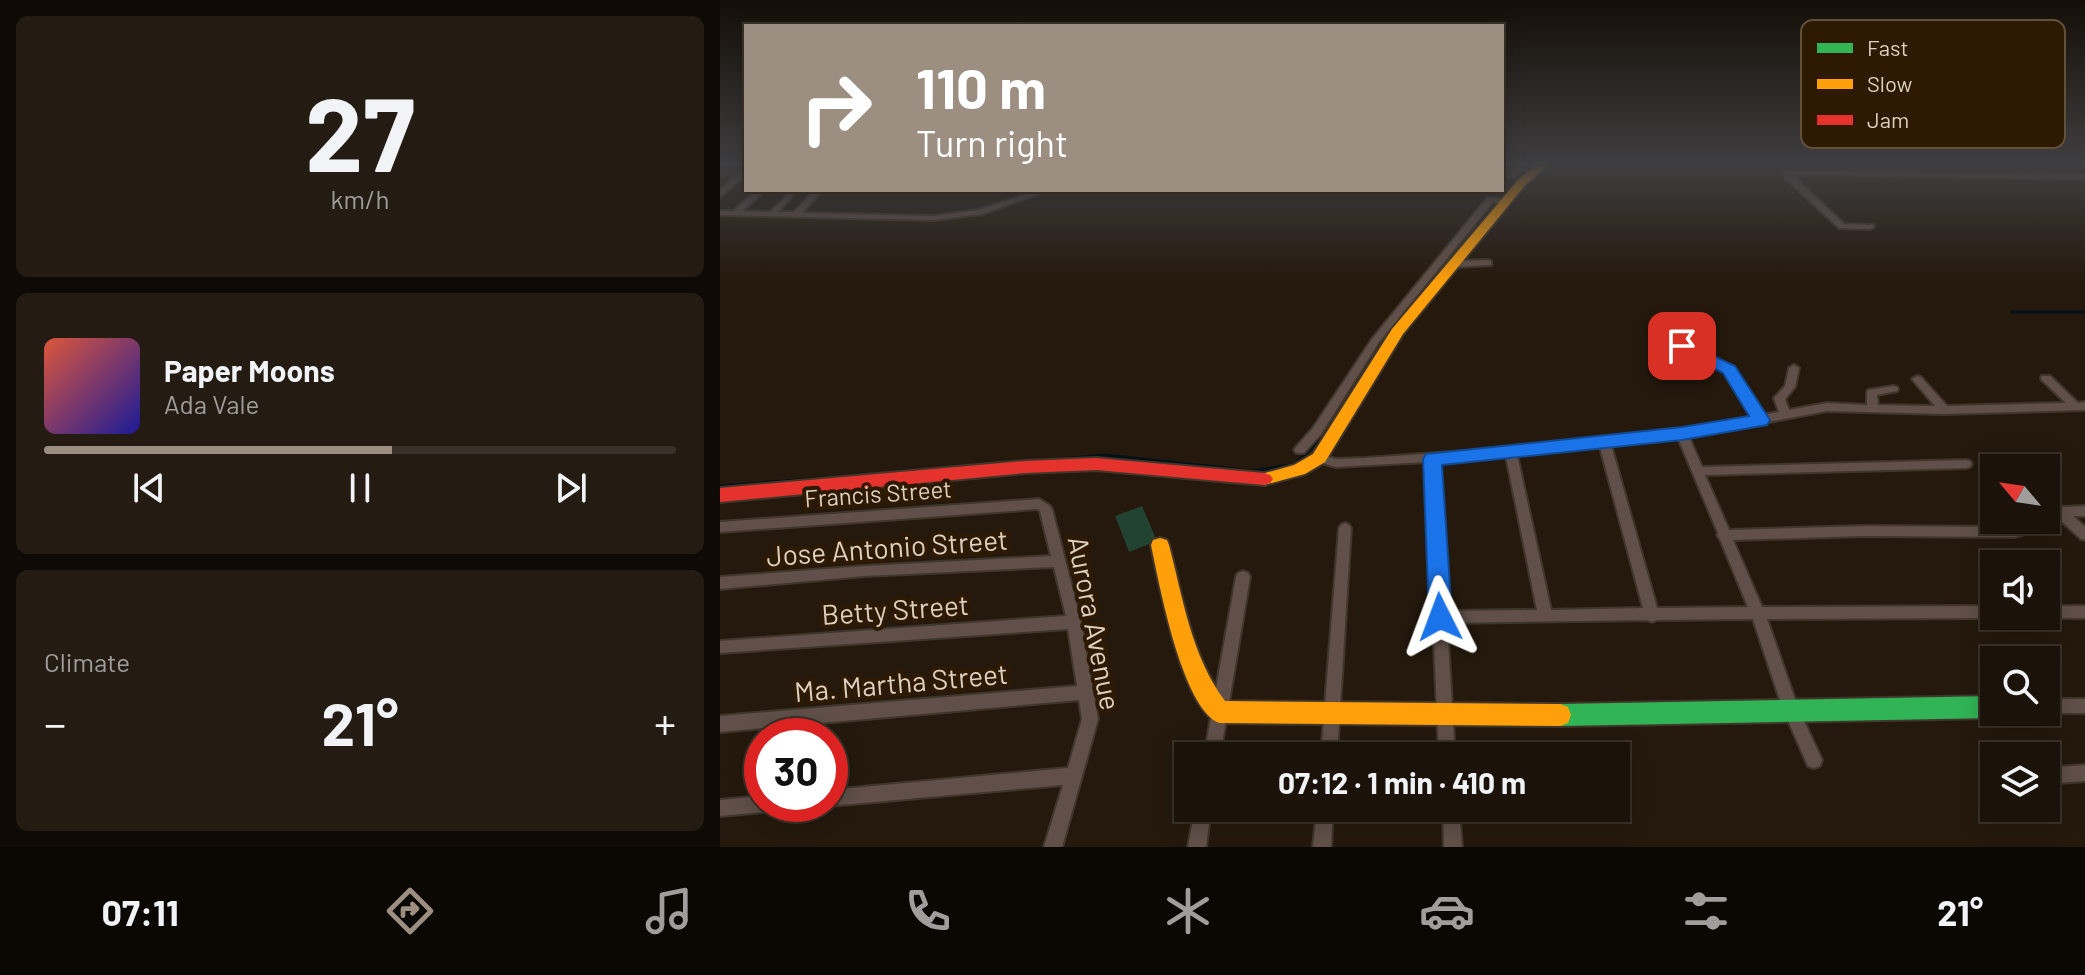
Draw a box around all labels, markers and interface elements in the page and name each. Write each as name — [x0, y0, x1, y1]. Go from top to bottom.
legend — [1801, 20, 2065, 148]
text: Fast — [1867, 34, 1909, 60]
text: 110 m — [916, 53, 1046, 120]
icon: right — [784, 56, 888, 160]
text: 27 — [305, 68, 415, 193]
text: Slow — [1867, 70, 1912, 96]
text: Jam — [1867, 106, 1909, 132]
text: Turn right — [916, 121, 1068, 164]
text: km/h — [331, 183, 389, 214]
pin — [1648, 312, 1716, 380]
icon: arrive — [1660, 324, 1704, 368]
text: Paper Moons — [164, 352, 335, 388]
text: Ada Vale — [164, 388, 259, 419]
north arrow — [1980, 454, 2060, 534]
map controls — [1980, 454, 2060, 822]
icon: previous — [127, 466, 171, 510]
icon: pause — [338, 466, 382, 510]
icon: next — [549, 466, 593, 510]
street label: Francis Street — [803, 473, 953, 513]
street label: Jose Antonio Street — [765, 522, 1009, 572]
street label: Aurora Avenue — [1061, 533, 1129, 713]
button: sound — [1980, 550, 2060, 630]
position arrow — [1398, 575, 1482, 659]
street label: Betty Street — [820, 587, 970, 631]
text: Climate — [44, 646, 130, 677]
button: search — [1980, 646, 2060, 726]
street label: Ma. Martha Street — [793, 656, 1009, 708]
text: 21° — [321, 686, 399, 758]
text: − — [44, 696, 66, 749]
text: + — [654, 696, 676, 749]
speed limit sign: 30 — [744, 718, 848, 822]
button: layers — [1980, 742, 2060, 822]
text: 07:12 · 1 min · 410 m — [1278, 764, 1526, 800]
icon: directions — [382, 883, 438, 939]
icon: music — [641, 883, 697, 939]
icon: phone — [900, 883, 956, 939]
icon: climate — [1160, 883, 1216, 939]
icon: car — [1419, 883, 1475, 939]
icon: filters — [1678, 883, 1734, 939]
text: 07:11 — [102, 890, 179, 933]
text: 21° — [1937, 890, 1983, 933]

